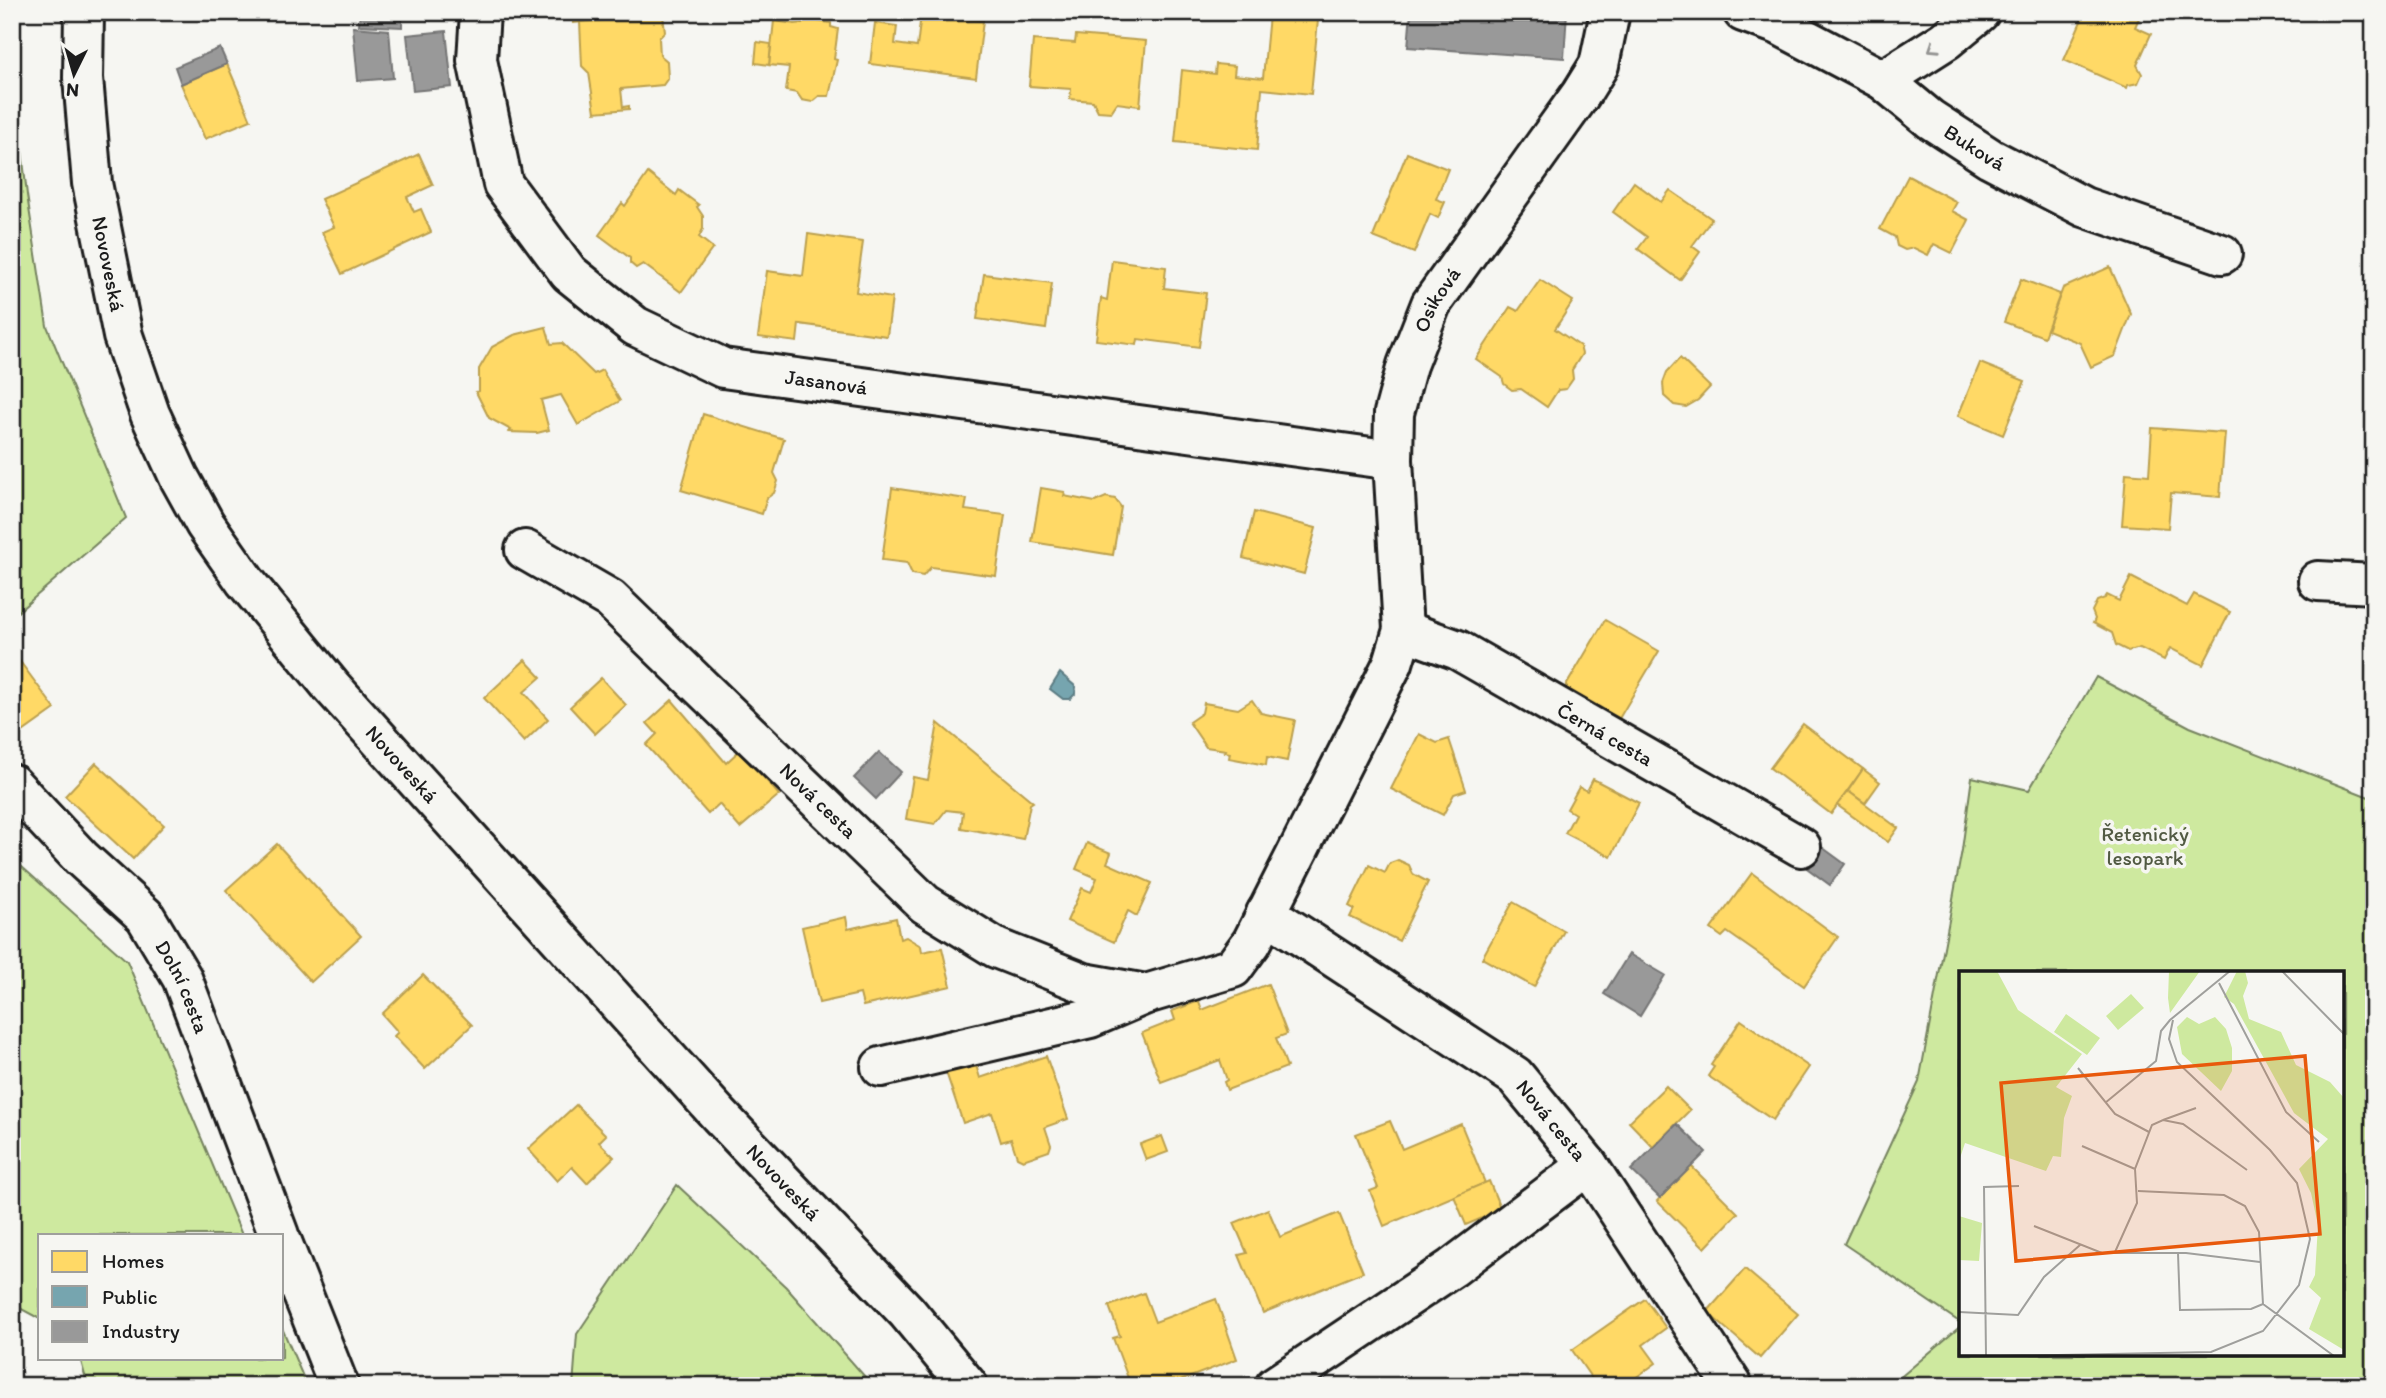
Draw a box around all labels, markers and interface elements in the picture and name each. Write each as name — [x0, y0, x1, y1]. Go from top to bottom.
north arrow — [38, 38, 108, 108]
one-way arrow — [1928, 40, 1941, 53]
text: N — [65, 78, 80, 102]
street label: Buková — [1940, 119, 2009, 176]
street label: Novoveská — [87, 214, 131, 314]
street label: Osiková — [1408, 262, 1466, 336]
street label: Jasanová — [784, 364, 869, 400]
street label: Černá cesta — [1553, 697, 1658, 771]
street label: Novoveská — [361, 720, 444, 808]
street label: Nová cesta — [775, 757, 863, 843]
park label: Řetenický lesopark — [2101, 821, 2189, 870]
street label: Dolní cesta — [150, 936, 215, 1037]
inset map — [1959, 971, 2344, 1356]
street label: Nová cesta — [1511, 1074, 1593, 1166]
street label: Novoveská — [741, 1138, 826, 1226]
legend — [38, 1234, 284, 1360]
text: Homes — [102, 1248, 164, 1273]
text: Public — [102, 1284, 158, 1309]
text: Industry — [102, 1318, 180, 1343]

